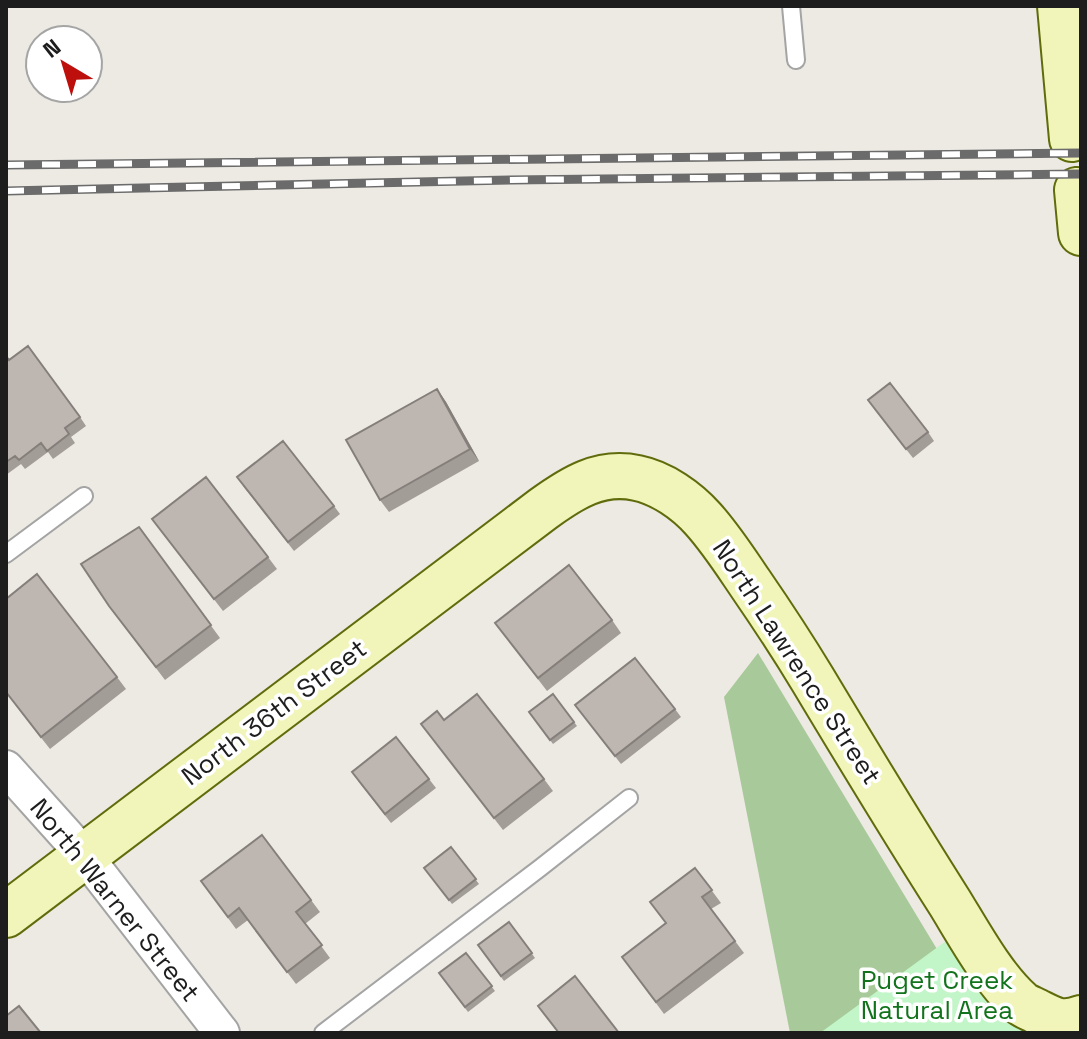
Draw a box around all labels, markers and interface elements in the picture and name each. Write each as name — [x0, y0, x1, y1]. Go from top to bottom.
north arrow — [24, 24, 104, 104]
text: N — [37, 33, 66, 64]
street label: North Lawrence Street — [705, 533, 889, 791]
street label: North 36th Street — [175, 631, 373, 793]
street label: North Warner Street — [22, 791, 208, 1009]
park label: Puget Creek Natural Area — [861, 963, 1013, 1027]

